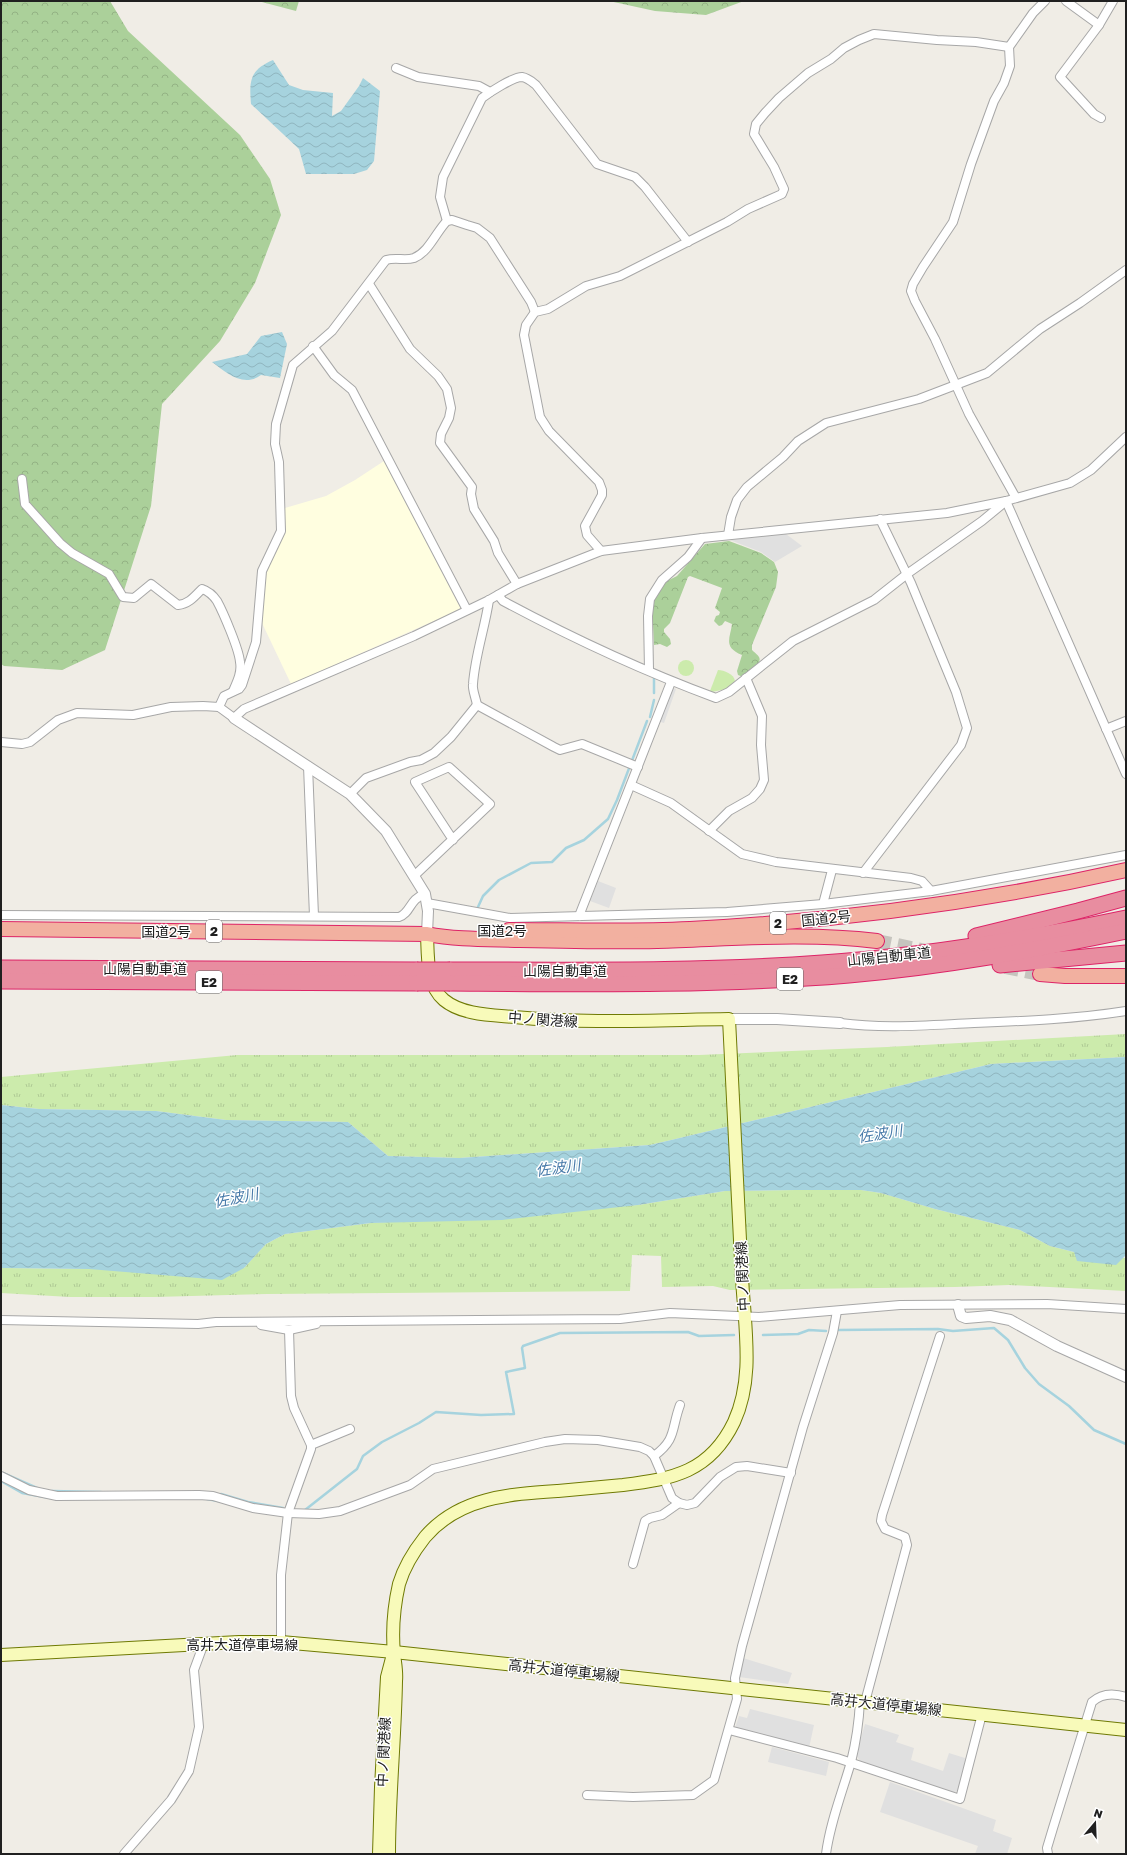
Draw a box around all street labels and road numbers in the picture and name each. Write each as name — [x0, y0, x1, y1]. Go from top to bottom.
street label: 国道2号 — [800, 907, 852, 929]
road number: 2 — [770, 912, 786, 934]
road number: 2 — [206, 920, 222, 942]
street label: 国道2号 — [477, 922, 527, 939]
street label: 国道2号 — [141, 923, 191, 940]
street label: 山陽自動車道 — [846, 943, 932, 969]
street label: 山陽自動車道 — [103, 960, 187, 977]
street label: 山陽自動車道 — [523, 962, 607, 979]
road number: E2 — [777, 968, 803, 990]
road number: E2 — [196, 971, 222, 993]
street label: 中ノ関港線 — [507, 1008, 579, 1030]
street label: 中ノ関港線 — [732, 1241, 752, 1311]
street label: 高井大道停車場線 — [186, 1636, 298, 1653]
street label: 高井大道停車場線 — [507, 1656, 621, 1684]
street label: 高井大道停車場線 — [829, 1690, 943, 1718]
street label: 中ノ関港線 — [373, 1717, 393, 1787]

